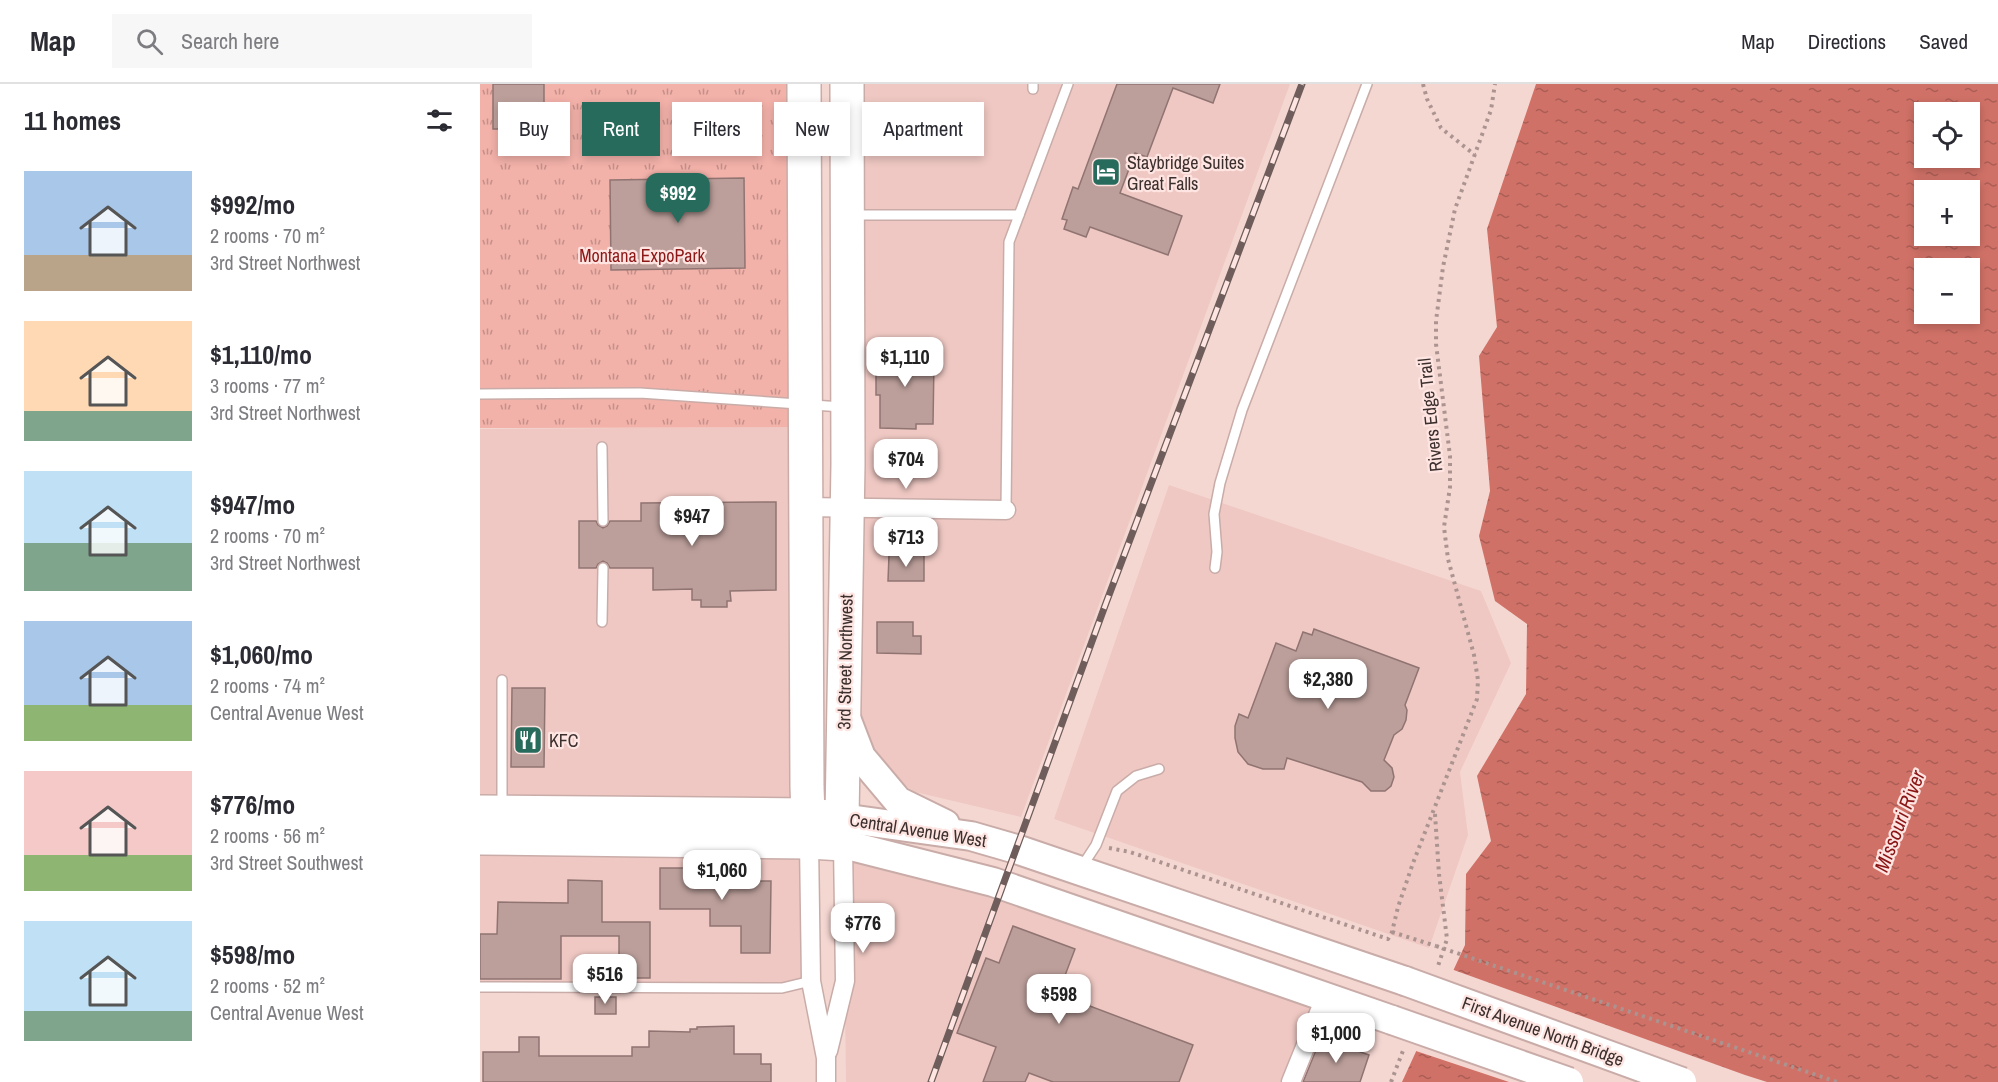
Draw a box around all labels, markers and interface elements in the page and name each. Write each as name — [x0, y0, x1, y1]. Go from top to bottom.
search box — [112, 14, 532, 68]
text: Map — [30, 22, 76, 60]
icon: search — [133, 25, 166, 58]
text: Search here — [181, 26, 279, 56]
text: Map — [1741, 27, 1775, 56]
text: Directions — [1808, 27, 1886, 56]
text: Saved — [1919, 27, 1968, 56]
chip: Buy — [498, 102, 570, 156]
chip: Rent — [582, 102, 660, 156]
chip: Filters — [672, 102, 762, 156]
chip: New — [774, 102, 850, 156]
chip: Apartment — [862, 102, 984, 156]
map controls — [1914, 102, 1980, 324]
button: locate — [1914, 102, 1980, 168]
text: 11 homes — [24, 103, 121, 138]
icon: filters — [423, 104, 456, 137]
place label: Staybridge Suites Great Falls — [1127, 150, 1244, 196]
hotel icon: Staybridge Suites Great Falls — [1090, 156, 1122, 188]
pin: $992 — [642, 173, 714, 224]
text: $992 — [660, 179, 696, 206]
button: + — [1914, 180, 1980, 246]
text: $992/mo — [210, 187, 295, 222]
icon: home — [72, 195, 144, 267]
text: 2 rooms · 70 m² — [210, 222, 325, 249]
park label: Montana ExpoPark — [579, 243, 705, 268]
text: 3rd Street Northwest — [210, 249, 360, 276]
button: − — [1914, 258, 1980, 324]
text: $1,110/mo — [210, 337, 312, 372]
pin: $1,110 — [856, 337, 954, 388]
text: $1,110 — [880, 343, 930, 370]
icon: home — [72, 345, 144, 417]
street label: Rivers Edge Trail — [1412, 357, 1448, 473]
text: 3 rooms · 77 m² — [210, 372, 325, 399]
text: 3rd Street Northwest — [210, 399, 360, 426]
pin: $704 — [870, 439, 942, 490]
text: $704 — [888, 445, 924, 472]
text: $947/mo — [210, 487, 295, 522]
icon: home — [72, 495, 144, 567]
pin: $947 — [656, 496, 728, 547]
text: $947 — [674, 502, 710, 529]
pin: $713 — [870, 517, 942, 568]
text: 2 rooms · 70 m² — [210, 522, 325, 549]
text: $713 — [888, 523, 924, 550]
text: 3rd Street Northwest — [210, 549, 360, 576]
street label: 3rd Street Northwest — [831, 594, 859, 730]
text: $1,060/mo — [210, 637, 313, 672]
icon: home — [72, 645, 144, 717]
pin: $2,380 — [1279, 659, 1377, 710]
text: $2,380 — [1303, 665, 1353, 692]
text: 2 rooms · 74 m² — [210, 672, 325, 699]
text: Central Avenue West — [210, 699, 364, 726]
restaurant icon: KFC — [512, 724, 544, 756]
place label: KFC — [549, 728, 579, 753]
water label: Missouri River — [1867, 766, 1931, 876]
text: $776/mo — [210, 787, 295, 822]
icon: home — [72, 795, 144, 867]
street label: Central Avenue West — [848, 807, 988, 853]
text: 2 rooms · 56 m² — [210, 822, 325, 849]
text: 3rd Street Southwest — [210, 849, 363, 876]
pin: $1,060 — [673, 850, 771, 901]
text: $1,060 — [697, 856, 747, 883]
pin: $776 — [827, 903, 899, 954]
text: $776 — [845, 909, 881, 936]
text: $598/mo — [210, 937, 295, 972]
icon: home — [72, 945, 144, 1017]
pin: $516 — [569, 954, 641, 1005]
text: $516 — [587, 960, 623, 987]
text: 2 rooms · 52 m² — [210, 972, 325, 999]
pin: $598 — [1023, 974, 1095, 1025]
text: $598 — [1041, 980, 1077, 1007]
street label: First Avenue North Bridge — [1459, 990, 1627, 1072]
text: Central Avenue West — [210, 999, 364, 1026]
pin: $1,000 — [1287, 1013, 1385, 1064]
text: $1,000 — [1311, 1019, 1361, 1046]

